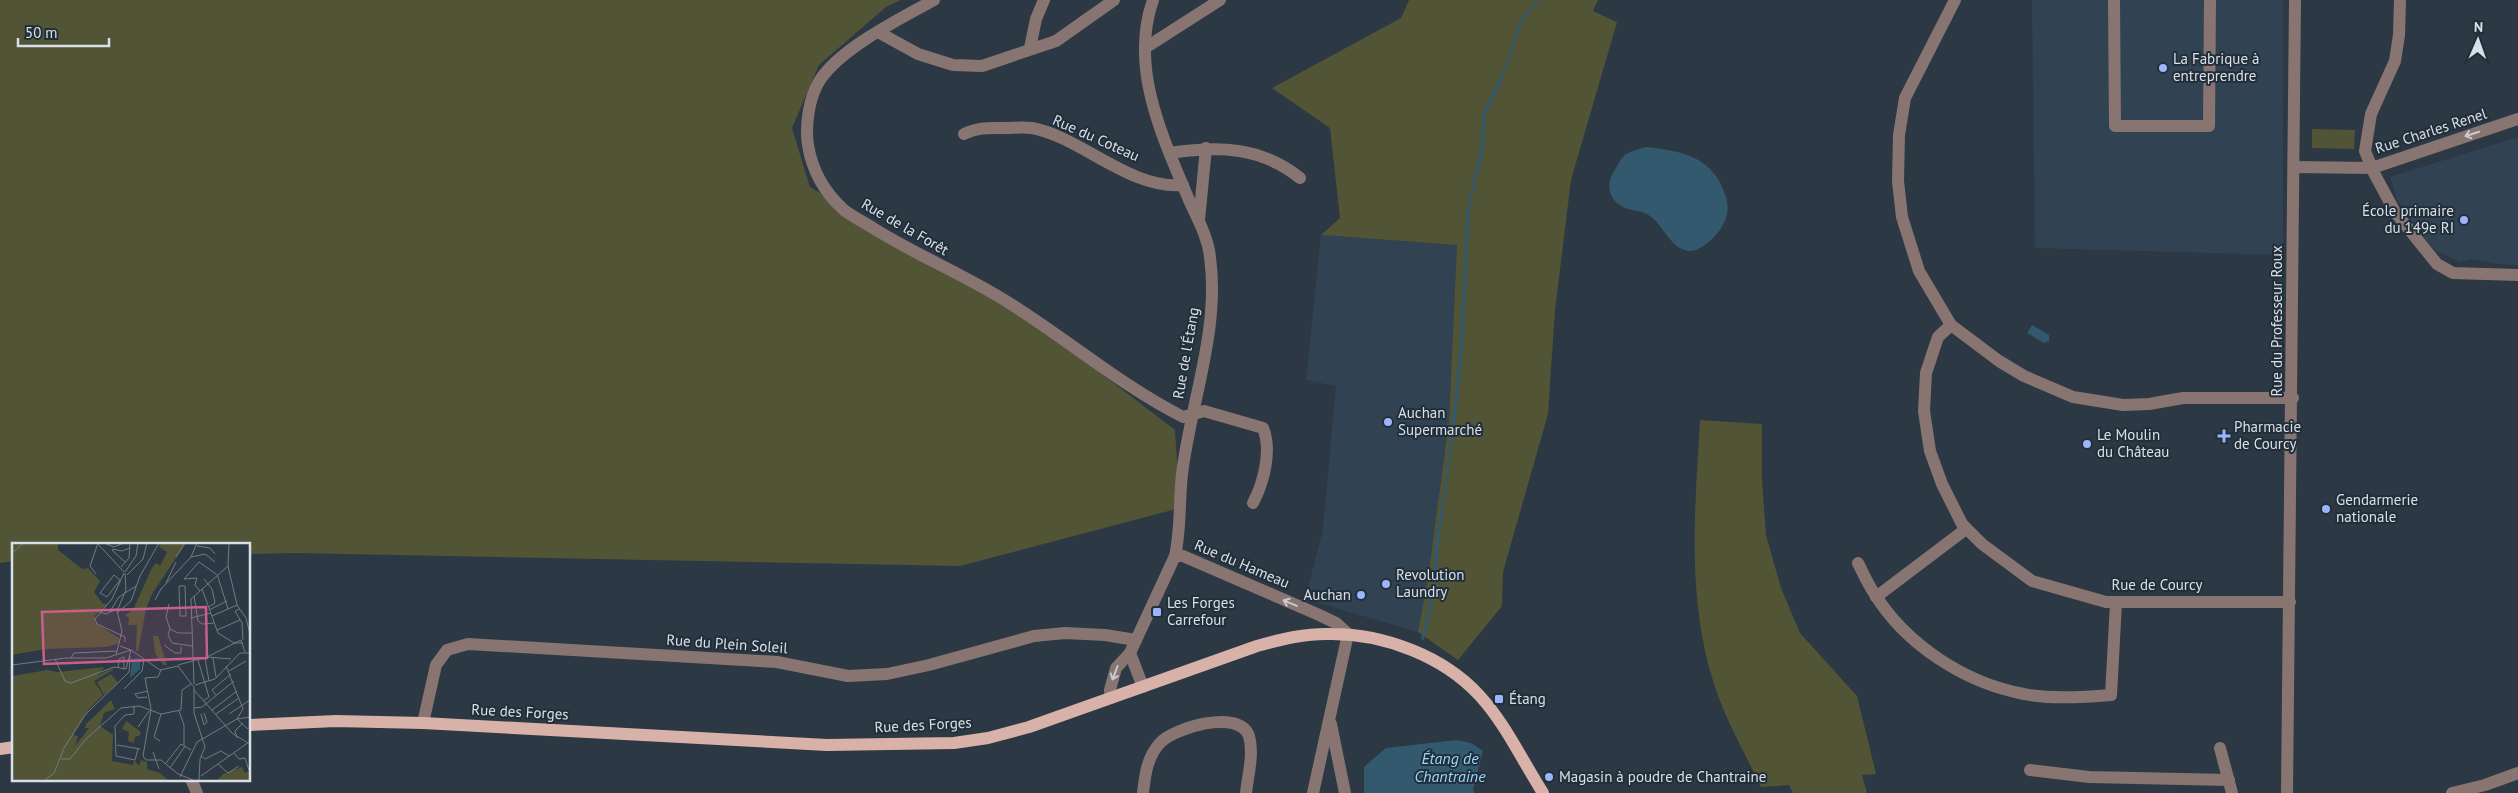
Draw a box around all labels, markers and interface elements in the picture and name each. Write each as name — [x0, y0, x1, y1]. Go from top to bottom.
scale bar — [18, 15, 109, 47]
north arrow — [2453, 15, 2503, 65]
text: N — [2474, 18, 2483, 36]
text: 50 m — [25, 23, 58, 42]
place label: La Fabrique à entreprendre — [2173, 49, 2260, 85]
marker: La Fabrique à entreprendre — [2157, 62, 2169, 74]
street label: Rue Charles Renel — [2373, 103, 2490, 158]
street label: Rue du Coteau — [1050, 110, 1142, 165]
one-way arrow — [2464, 130, 2480, 139]
street label: Rue de la Forêt — [858, 194, 952, 259]
place label: École primaire du 149e RI — [2362, 201, 2454, 237]
marker: École primaire du 149e RI — [2458, 214, 2470, 226]
street label: Rue du Professeur Roux — [2267, 245, 2286, 397]
street label: Rue de l'Étang — [1168, 306, 1203, 400]
place label: Auchan Supermarché — [1398, 403, 1482, 439]
marker: Auchan Supermarché — [1382, 416, 1394, 428]
place label: Pharmacie de Courcy — [2234, 417, 2301, 453]
place label: Le Moulin du Château — [2097, 425, 2169, 461]
marker: Pharmacie de Courcy — [2218, 430, 2230, 442]
marker: Le Moulin du Château — [2081, 438, 2093, 450]
place label: Gendarmerie nationale — [2336, 490, 2418, 526]
marker: Gendarmerie nationale — [2320, 503, 2332, 515]
street label: Rue du Hameau — [1192, 535, 1293, 592]
inset map — [12, 543, 250, 780]
place label: Revolution Laundry — [1396, 565, 1464, 601]
street label: Rue de Courcy — [2111, 575, 2203, 594]
marker: Revolution Laundry — [1380, 578, 1392, 590]
place label: Auchan — [1304, 585, 1351, 604]
marker: Auchan — [1355, 589, 1367, 601]
place label: Les Forges Carrefour — [1167, 593, 1235, 629]
one-way arrow — [1283, 597, 1298, 607]
marker: Les Forges Carrefour — [1151, 606, 1163, 618]
street label: Rue du Plein Soleil — [666, 630, 789, 657]
one-way arrow — [1110, 665, 1120, 680]
place label: Étang — [1509, 689, 1546, 708]
marker: Étang — [1493, 693, 1505, 705]
street label: Rue des Forges — [471, 699, 569, 724]
street label: Rue des Forges — [874, 712, 972, 737]
water label: Étang de Chantraine — [1414, 748, 1486, 786]
place label: Magasin à poudre de Chantraine — [1559, 767, 1766, 786]
marker: Magasin à poudre de Chantraine — [1543, 771, 1555, 783]

